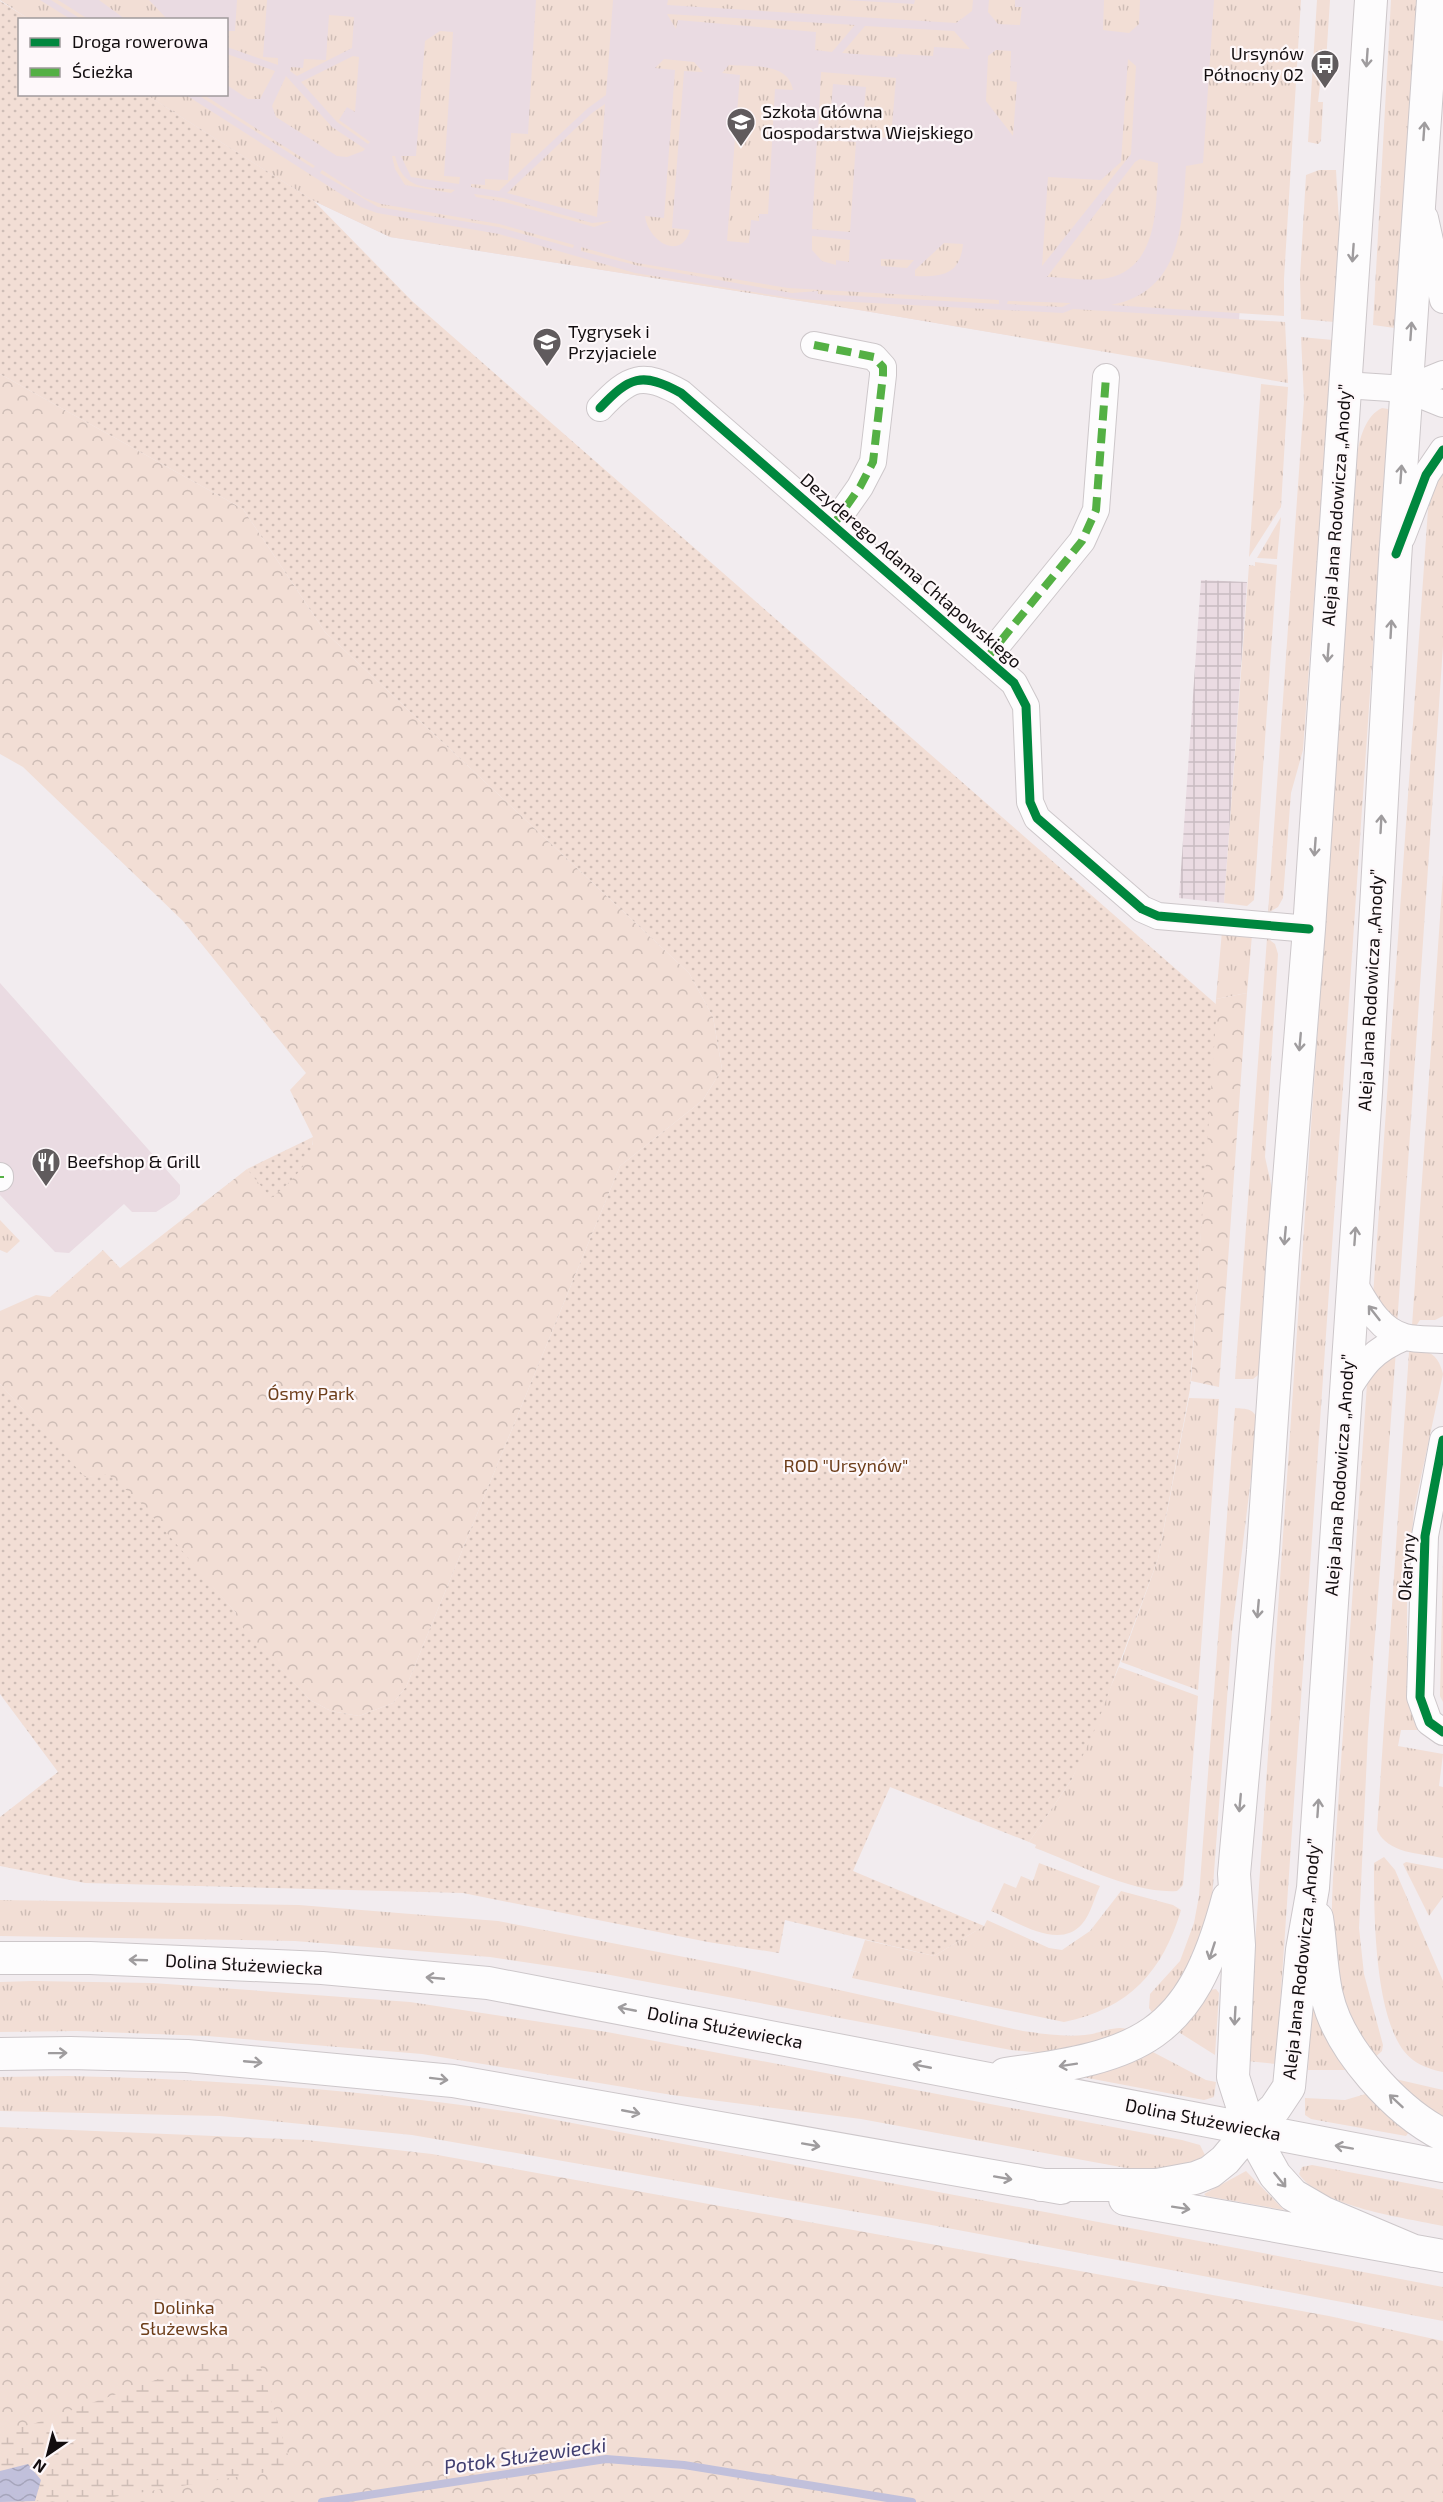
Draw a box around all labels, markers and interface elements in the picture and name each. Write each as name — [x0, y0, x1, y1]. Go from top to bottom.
legend — [18, 18, 228, 96]
text: Droga rowerowa — [72, 30, 208, 52]
place label: Ursynów Północny 02 — [1203, 42, 1304, 85]
bus stop icon: Ursynów Północny 02 — [1309, 48, 1341, 90]
one-way arrow — [1361, 48, 1372, 68]
text: Ścieżka — [72, 60, 133, 82]
place label: Szkoła Główna Gospodarstwa Wiejskiego — [762, 100, 974, 143]
school or university icon: Szkoła Główna Gospodarstwa Wiejskiego — [725, 106, 757, 148]
one-way arrow — [1419, 121, 1430, 141]
one-way arrow — [1347, 242, 1358, 262]
place label: Tygrysek i Przyjaciele — [568, 320, 657, 363]
one-way arrow — [1406, 321, 1417, 341]
school or university icon: Tygrysek i Przyjaciele — [531, 326, 563, 368]
street label: Aleja Jana Rodowicza „Anody” — [1317, 383, 1355, 627]
one-way arrow — [1396, 465, 1407, 485]
street label: Dezyderego Adama Chłapowskiego — [796, 468, 1027, 672]
one-way arrow — [1386, 620, 1397, 640]
one-way arrow — [1322, 642, 1333, 662]
one-way arrow — [1375, 814, 1386, 834]
one-way arrow — [1309, 837, 1320, 857]
street label: Aleja Jana Rodowicza „Anody” — [1353, 868, 1387, 1112]
one-way arrow — [1294, 1031, 1305, 1051]
restaurant icon: Beefshop & Grill — [30, 1146, 62, 1188]
place label: Beefshop & Grill — [67, 1150, 201, 1172]
one-way arrow — [1279, 1226, 1290, 1246]
one-way arrow — [1350, 1227, 1361, 1247]
one-way arrow — [1368, 1306, 1380, 1322]
street label: Aleja Jana Rodowicza „Anody” — [1320, 1353, 1358, 1597]
park label: Ósmy Park — [268, 1382, 354, 1404]
park label: ROD "Ursynów" — [784, 1454, 908, 1476]
street label: Okaryny — [1393, 1532, 1419, 1602]
one-way arrow — [1252, 1598, 1263, 1618]
one-way arrow — [1234, 1793, 1245, 1812]
one-way arrow — [1313, 1799, 1324, 1819]
street label: Aleja Jana Rodowicza „Anody” — [1277, 1837, 1325, 2081]
one-way arrow — [1206, 1941, 1217, 1960]
street label: Dolina Służewiecka — [164, 1949, 324, 1979]
one-way arrow — [128, 1955, 148, 1966]
one-way arrow — [426, 1972, 446, 1983]
street label: Dolina Służewiecka — [645, 2001, 805, 2053]
one-way arrow — [618, 2003, 638, 2014]
one-way arrow — [1229, 2006, 1240, 2026]
one-way arrow — [48, 2047, 68, 2059]
one-way arrow — [243, 2057, 263, 2068]
one-way arrow — [913, 2060, 932, 2071]
one-way arrow — [1058, 2060, 1078, 2071]
one-way arrow — [429, 2074, 448, 2085]
street label: Dolina Służewiecka — [1123, 2093, 1283, 2145]
one-way arrow — [1388, 2094, 1403, 2108]
one-way arrow — [621, 2107, 640, 2118]
one-way arrow — [801, 2140, 820, 2151]
one-way arrow — [1335, 2141, 1355, 2152]
one-way arrow — [1274, 2172, 1287, 2188]
one-way arrow — [993, 2173, 1012, 2184]
one-way arrow — [1171, 2203, 1191, 2214]
park label: Dolinka Służewska — [140, 2296, 228, 2339]
north arrow — [18, 2424, 78, 2484]
water label: Potok Służewiecki — [442, 2432, 608, 2478]
text: N — [29, 2456, 49, 2478]

